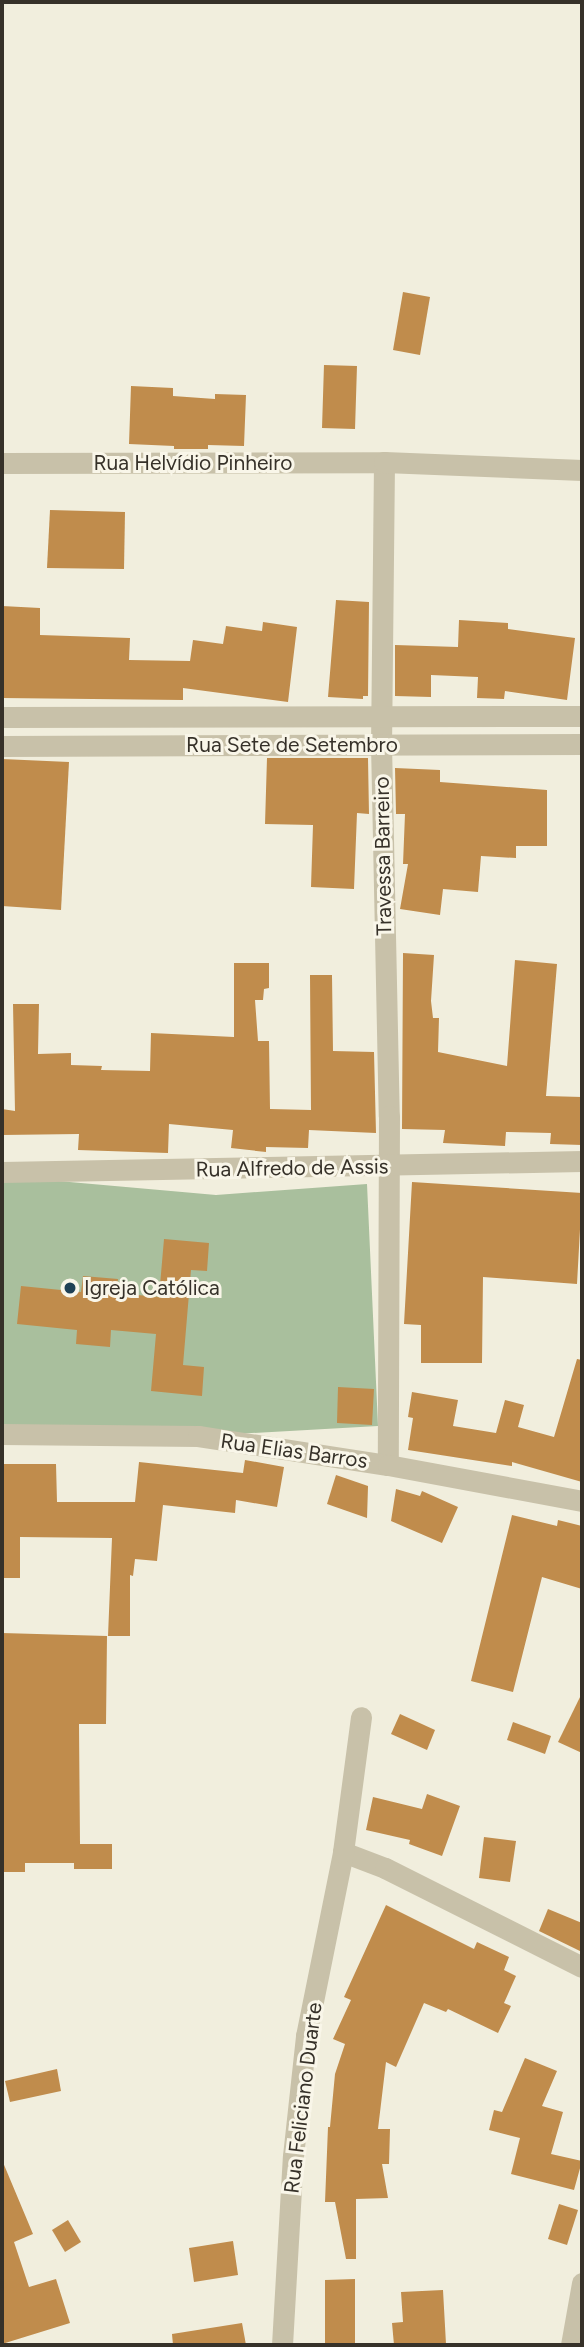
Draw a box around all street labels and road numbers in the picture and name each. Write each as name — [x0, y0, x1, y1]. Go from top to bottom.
street label: Rua Helvídio Pinheiro — [93, 450, 293, 476]
street label: Rua Sete de Setembro — [186, 732, 398, 758]
street label: Travessa Barreiro — [369, 776, 397, 936]
street label: Rua Alfredo de Assis — [195, 1154, 389, 1182]
street label: Rua Elias Barros — [219, 1428, 369, 1474]
street label: Rua Feliciano Duarte — [279, 2001, 327, 2195]

